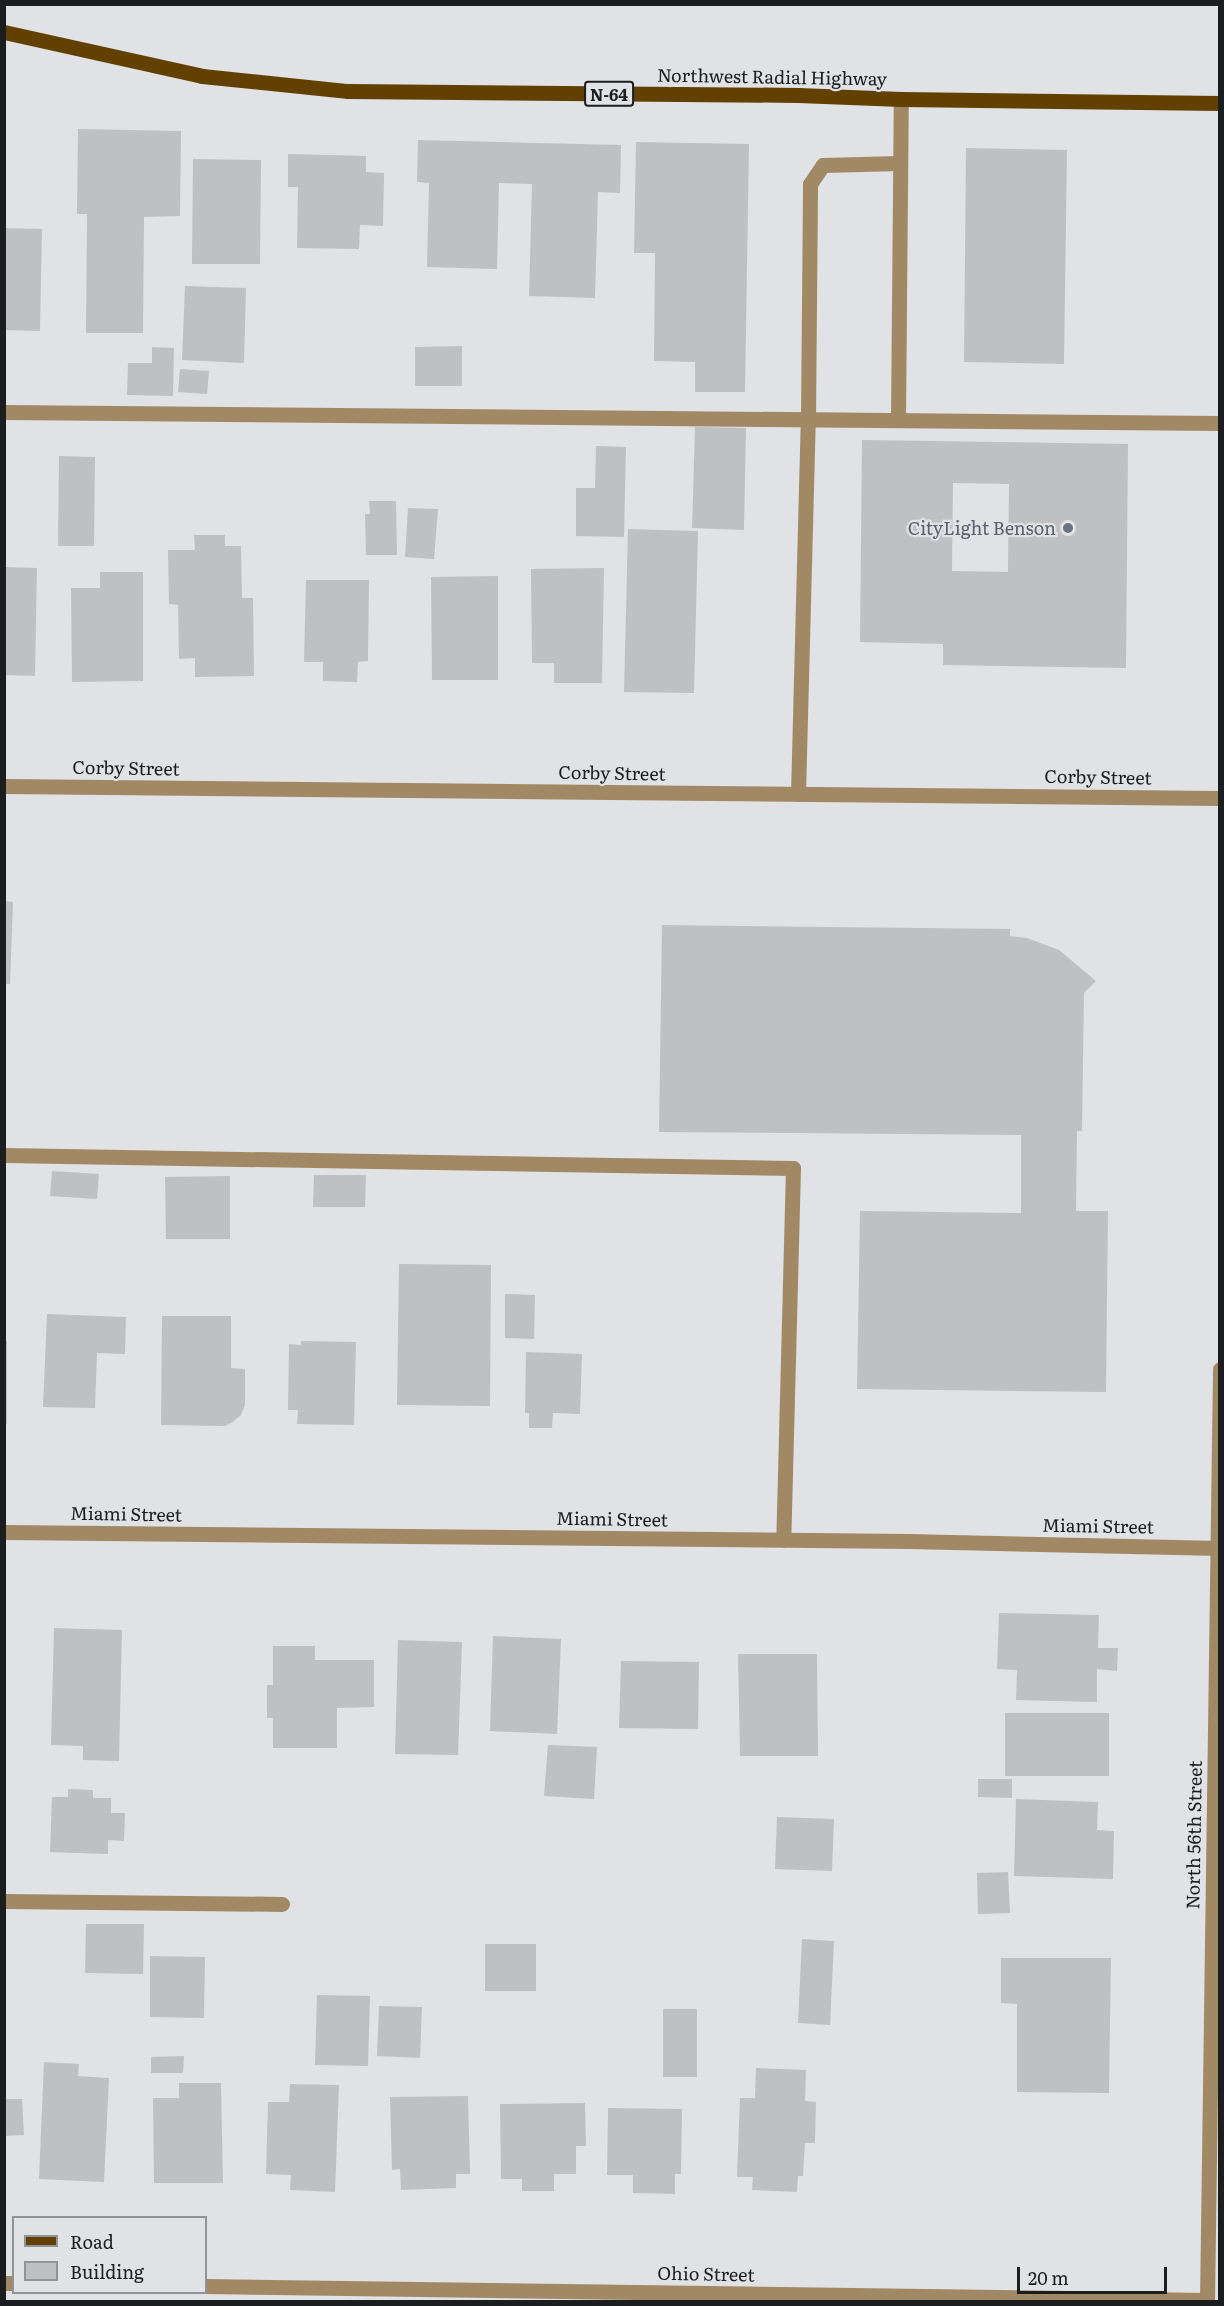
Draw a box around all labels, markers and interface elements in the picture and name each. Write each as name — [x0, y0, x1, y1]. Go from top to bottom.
street label: Northwest Radial Highway — [657, 64, 887, 90]
road number: N-64 — [584, 81, 634, 107]
place label: CityLight Benson — [908, 517, 1056, 539]
marker: CityLight Benson — [1061, 521, 1075, 535]
street label: Corby Street — [72, 756, 180, 780]
street label: Corby Street — [558, 761, 666, 785]
street label: Corby Street — [1044, 765, 1152, 789]
street label: Miami Street — [70, 1502, 182, 1526]
street label: Miami Street — [556, 1507, 668, 1531]
street label: Miami Street — [1042, 1514, 1154, 1538]
street label: North 56th Street — [1182, 1760, 1206, 1910]
legend — [12, 2216, 207, 2294]
text: Road — [70, 2228, 114, 2255]
scale bar — [1020, 2255, 1170, 2293]
text: Building — [70, 2258, 144, 2285]
street label: Ohio Street — [657, 2262, 755, 2286]
text: 20 m — [1028, 2264, 1069, 2291]

